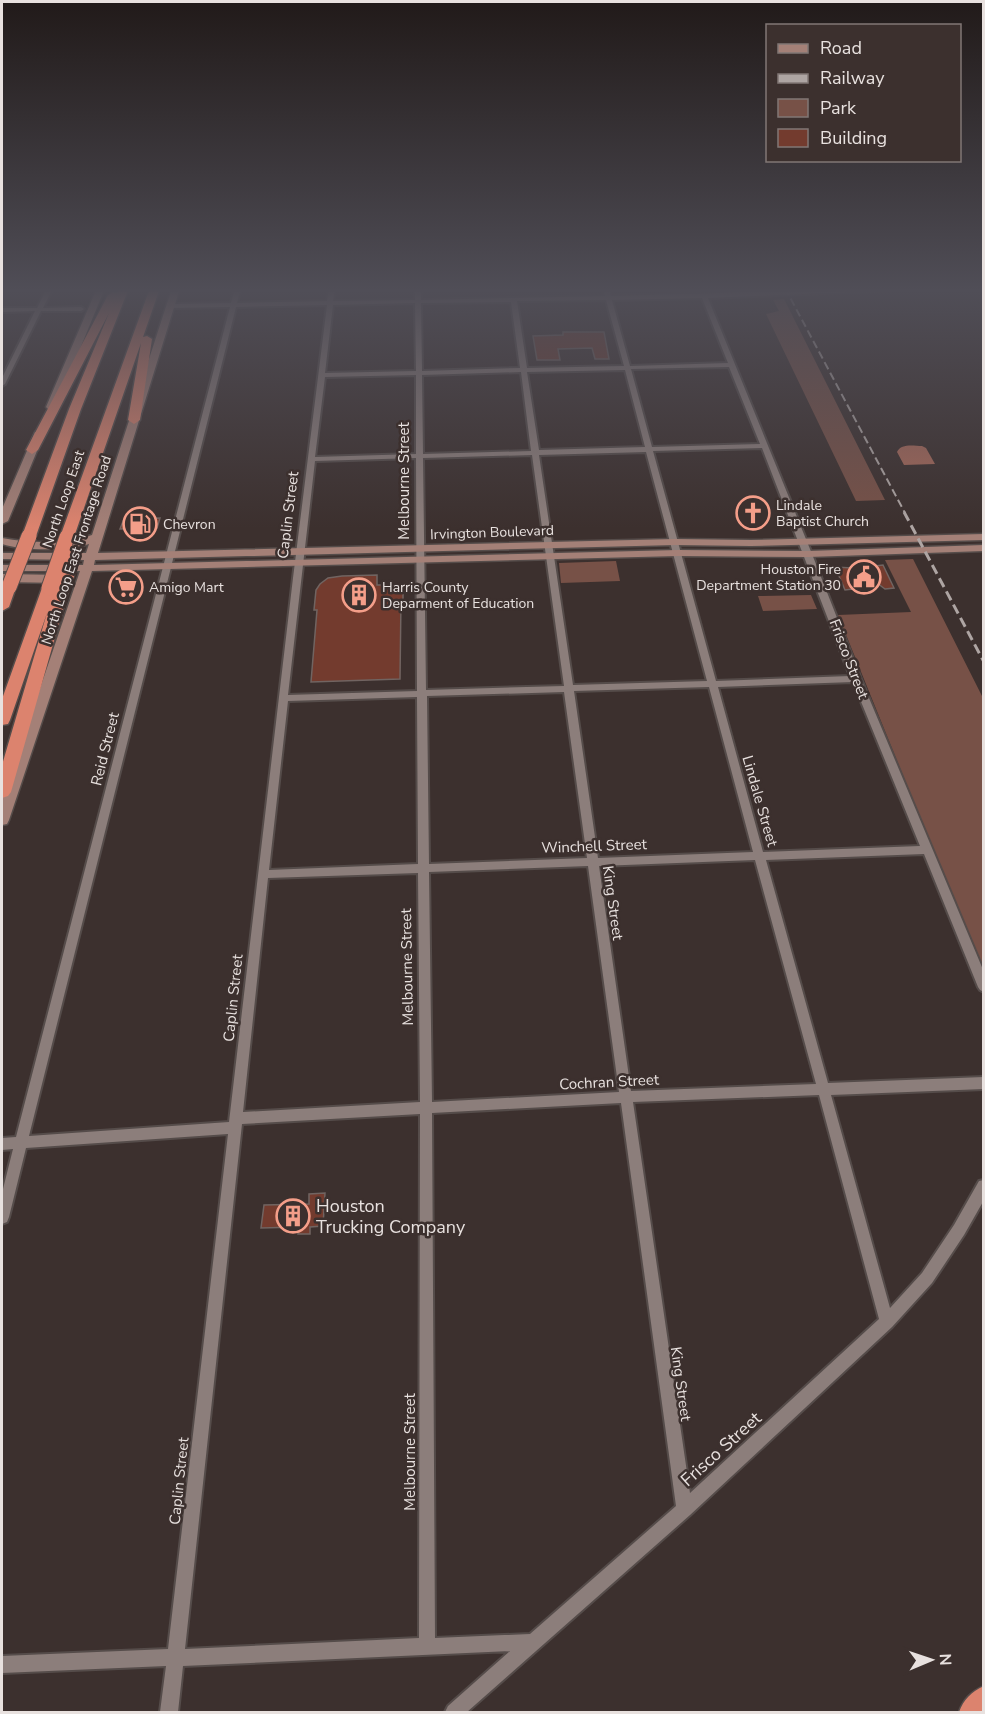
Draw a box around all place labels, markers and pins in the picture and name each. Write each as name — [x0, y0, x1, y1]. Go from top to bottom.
church icon: Lindale Baptist Church — [735, 495, 771, 531]
place label: Lindale Baptist Church — [776, 496, 869, 531]
fuel station icon: Chevron — [122, 506, 158, 542]
place label: Chevron — [163, 515, 216, 534]
public building icon: Houston Fire Department Station 30 — [846, 559, 882, 595]
place label: Houston Fire Department Station 30 — [696, 560, 841, 595]
supermarket icon: Amigo Mart — [108, 569, 144, 605]
building icon: Harris County Deparment of Education — [341, 577, 377, 613]
place label: Amigo Mart — [149, 578, 224, 597]
place label: Harris County Deparment of Education — [382, 578, 534, 613]
place label: Houston Trucking Company — [316, 1194, 466, 1239]
building icon: Houston Trucking Company — [275, 1198, 311, 1234]

